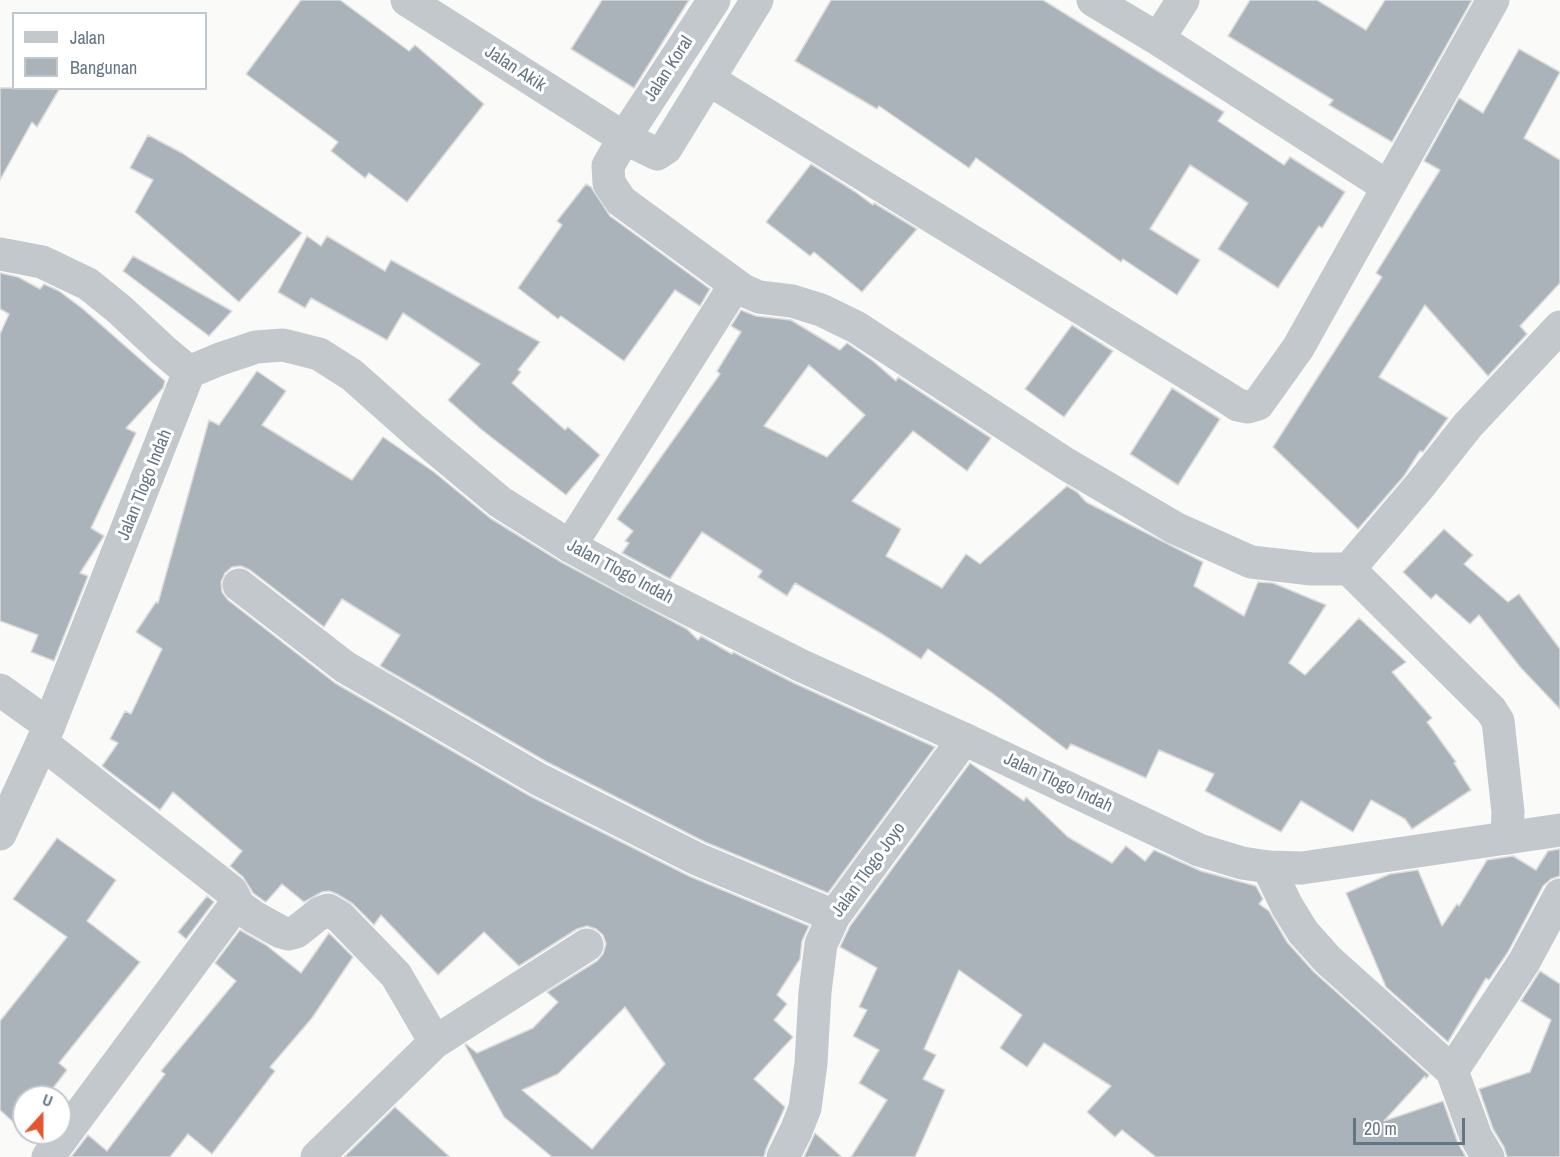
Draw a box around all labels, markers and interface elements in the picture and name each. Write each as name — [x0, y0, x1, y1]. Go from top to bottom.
legend — [12, 12, 207, 90]
text: Jalan — [70, 25, 105, 50]
street label: Jalan Koral — [640, 32, 698, 106]
street label: Jalan Akik — [481, 41, 549, 97]
text: Bangunan — [70, 55, 137, 80]
street label: Jalan Tlogo Indah — [113, 427, 177, 543]
street label: Jalan Tlogo Indah — [563, 535, 677, 609]
street label: Jalan Tlogo Indah — [1000, 748, 1116, 818]
street label: Jalan Tlogo Joyo — [827, 819, 911, 921]
north arrow — [12, 1085, 72, 1145]
text: U — [39, 1088, 56, 1112]
scale bar — [1356, 1106, 1468, 1144]
text: 20 m — [1364, 1116, 1397, 1141]

